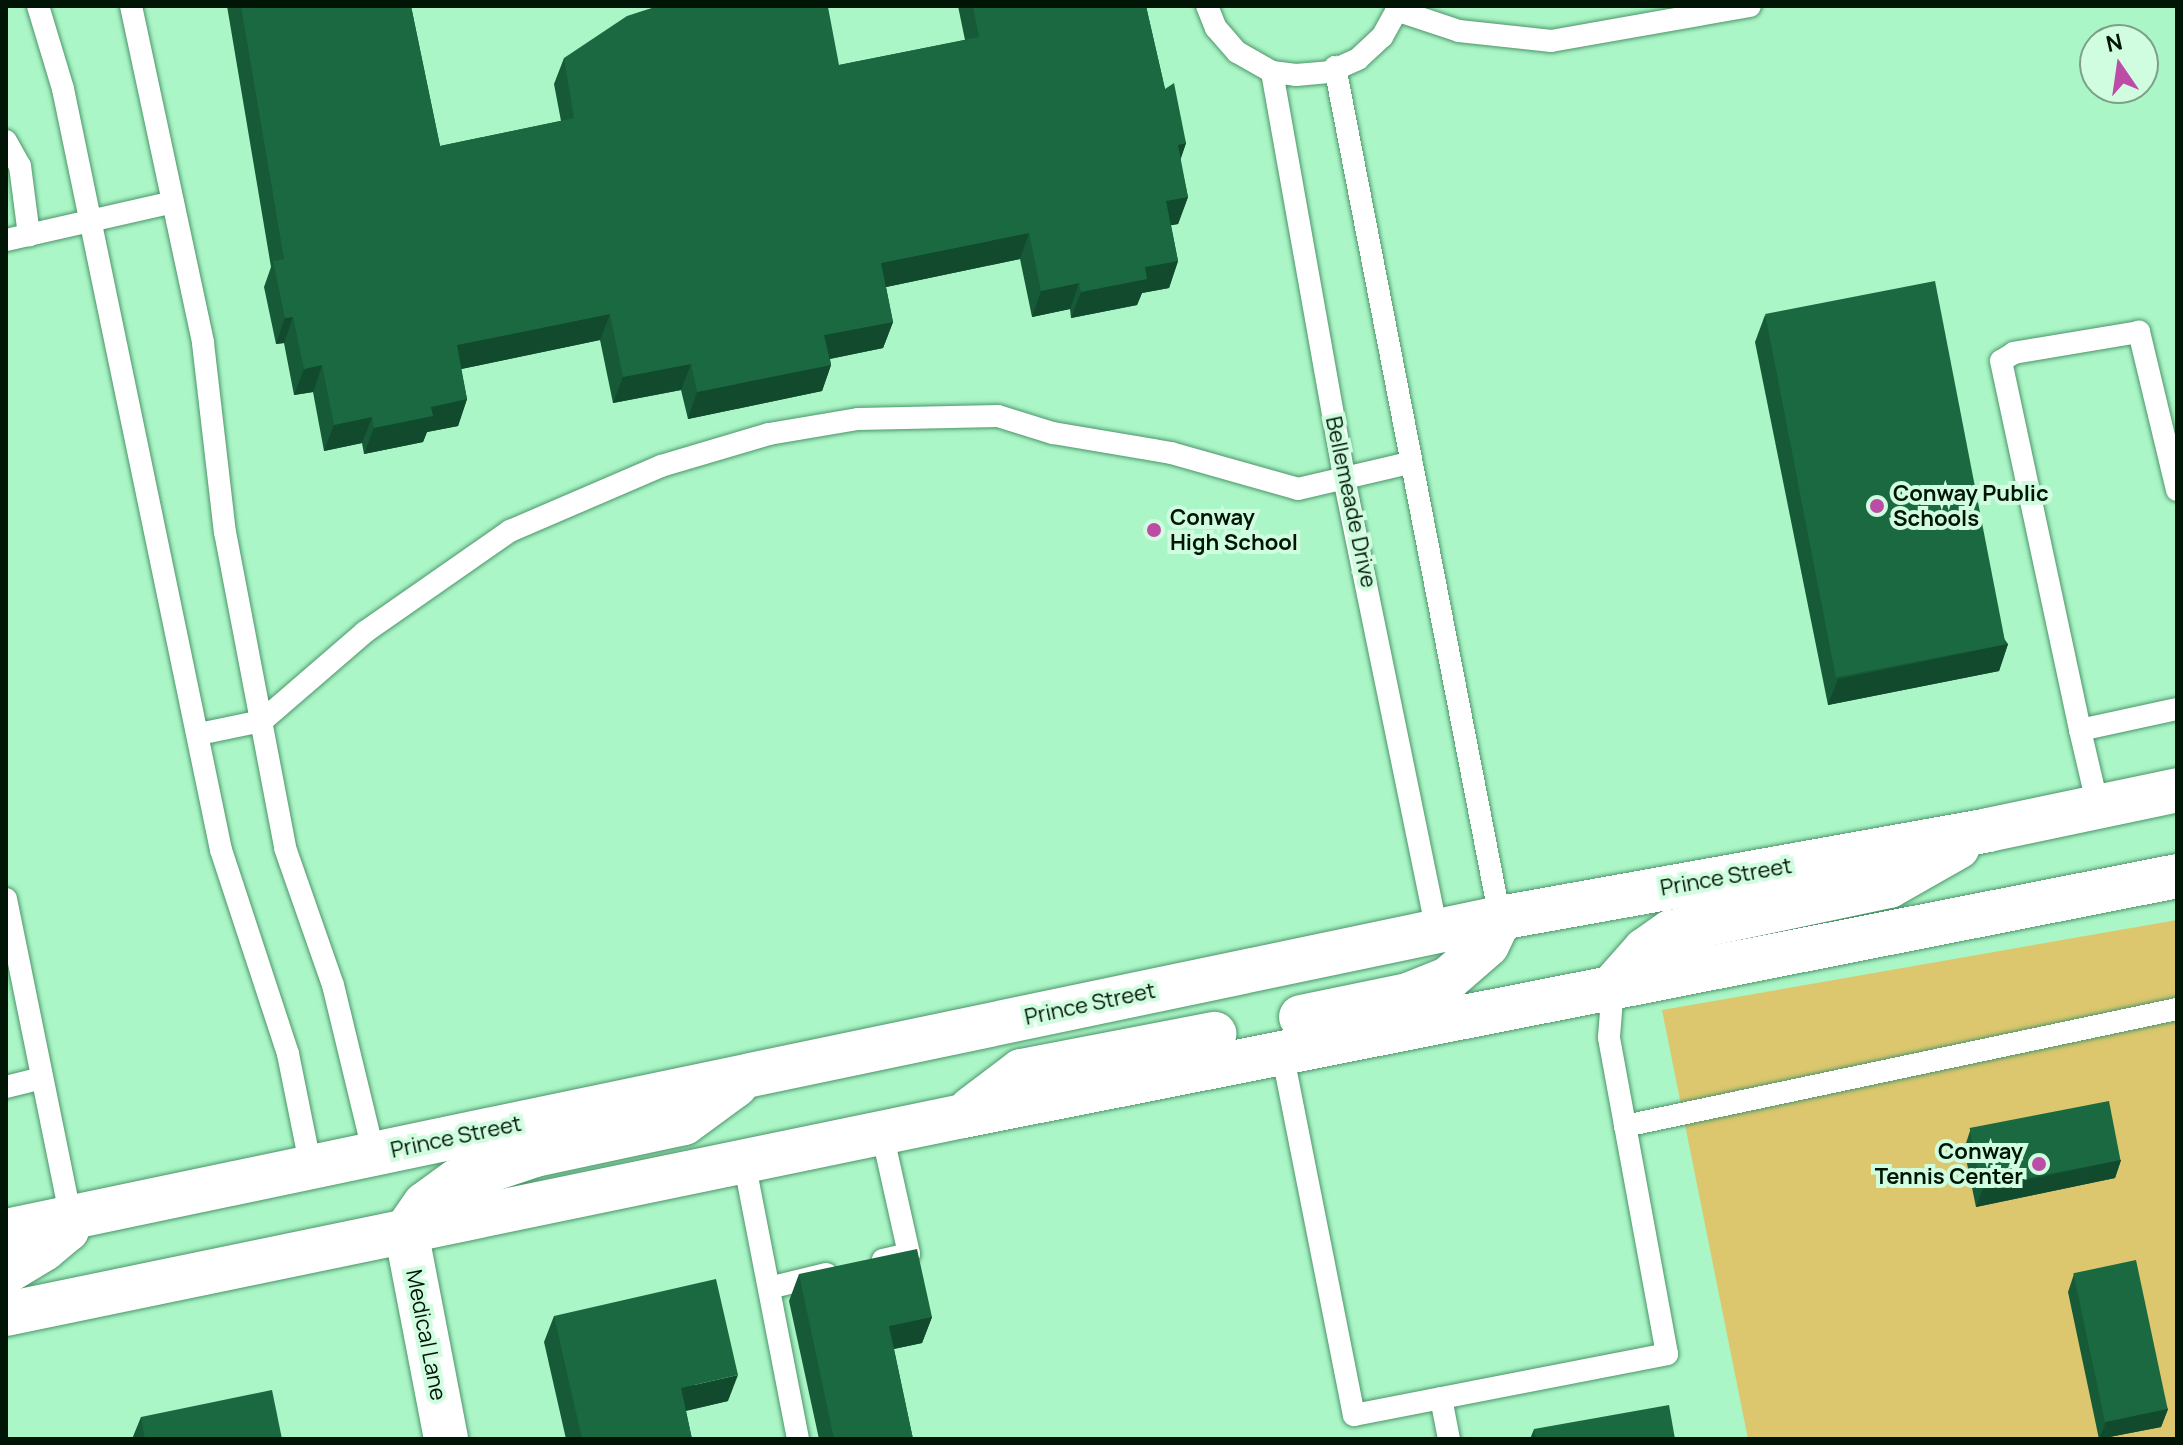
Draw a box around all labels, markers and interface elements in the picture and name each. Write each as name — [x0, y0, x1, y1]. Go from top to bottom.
north arrow — [2079, 24, 2159, 104]
text: N — [2103, 26, 2125, 59]
street label: Bellemeade Drive — [1320, 414, 1382, 590]
place label: Conway Public Schools — [1893, 480, 2049, 532]
marker: Conway Public Schools — [1868, 497, 1886, 515]
place label: Conway High School — [1170, 504, 1298, 556]
marker: Conway High School — [1145, 521, 1163, 539]
street label: Prince Street — [1658, 852, 1794, 902]
street label: Prince Street — [1022, 977, 1158, 1031]
street label: Prince Street — [388, 1110, 524, 1164]
place label: Conway Tennis Center — [1875, 1138, 2023, 1190]
marker: Conway Tennis Center — [2030, 1155, 2048, 1173]
street label: Medical Lane — [400, 1267, 452, 1403]

